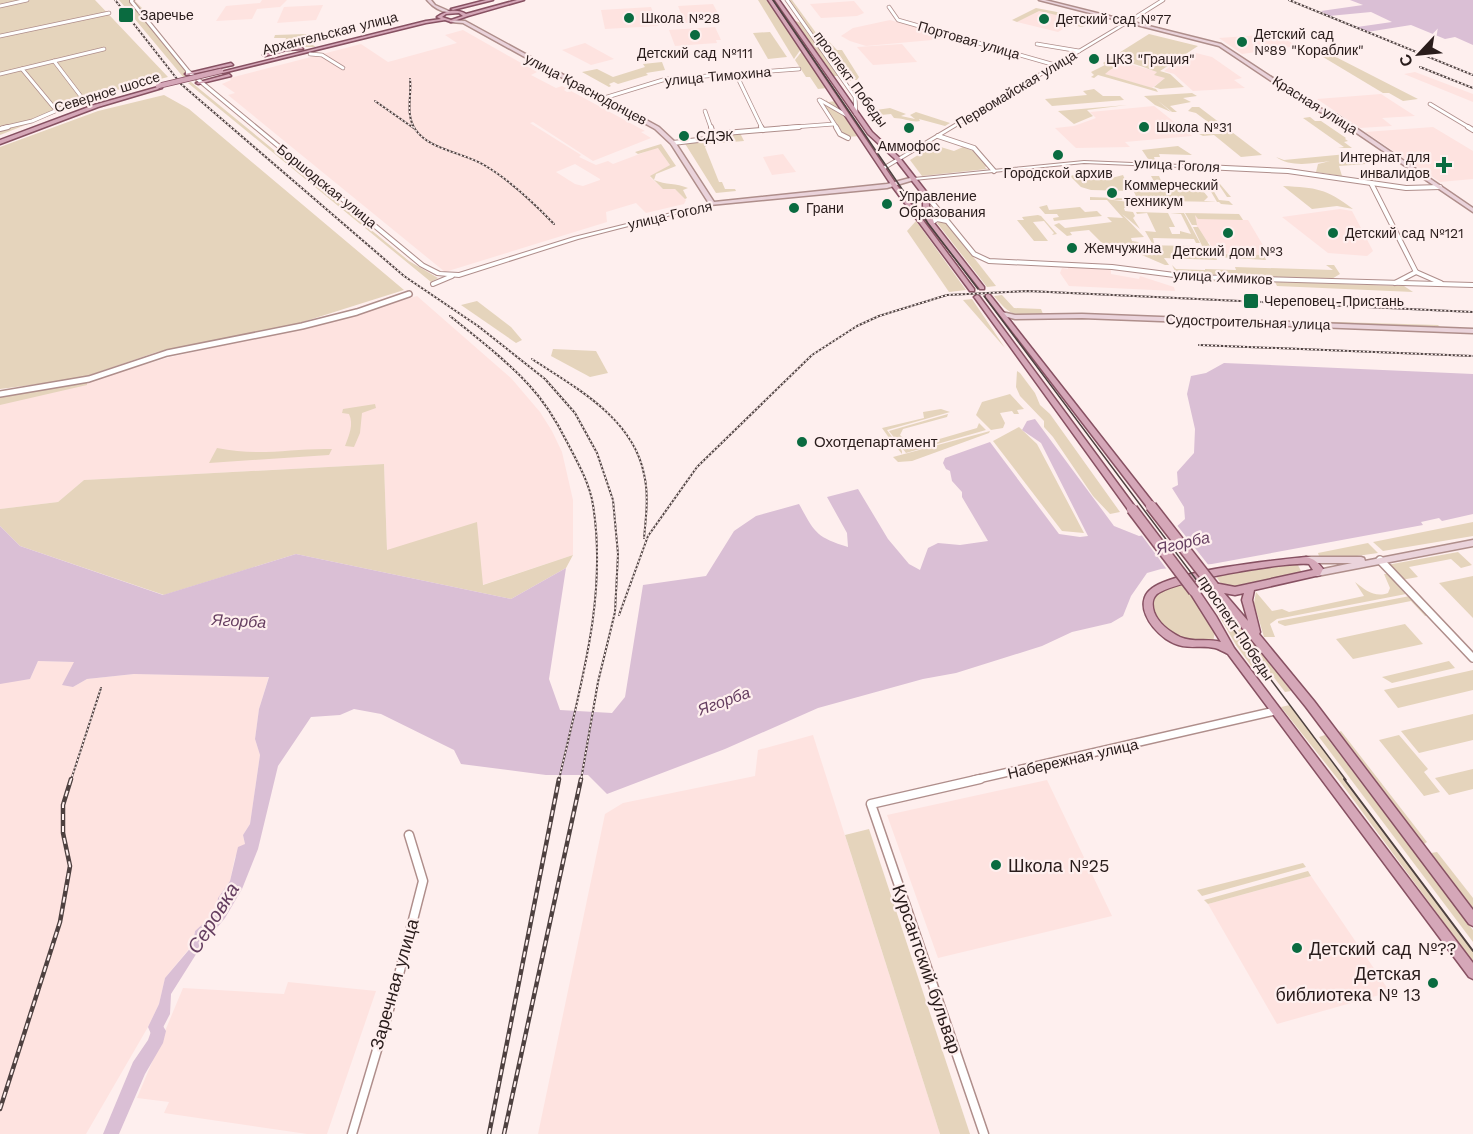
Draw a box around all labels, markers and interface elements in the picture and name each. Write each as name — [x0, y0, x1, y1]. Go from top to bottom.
marker: Заречье — [117, 6, 135, 24]
place label: Заречье — [140, 7, 194, 23]
street label: Архангельская улица — [261, 8, 400, 58]
place label: Школа №28 — [641, 10, 720, 26]
marker: Школа №28 — [622, 11, 636, 25]
place label: Детский сад №77 — [1056, 11, 1171, 27]
marker: Детский сад №77 — [1037, 12, 1051, 26]
street label: Портовая улица — [916, 18, 1022, 62]
north arrow — [1389, 24, 1449, 84]
place label: Детский сад №89 "Кораблик" — [1254, 26, 1364, 58]
marker: Детский сад №111 — [688, 28, 702, 42]
street label: проспект Победы — [811, 28, 891, 130]
marker: Детский сад №89 "Кораблик" — [1235, 35, 1249, 49]
place label: Детский сад №111 — [637, 45, 753, 61]
street label: Первомайская улица — [953, 46, 1079, 131]
street label: улица Краснодонцев — [522, 50, 650, 128]
place label: ЦКЗ "Грация" — [1106, 51, 1195, 67]
text: С — [1395, 51, 1417, 70]
marker: ЦКЗ "Грация" — [1087, 52, 1101, 66]
street label: улица Тимохина — [664, 63, 772, 89]
street label: Северное шоссе — [52, 68, 162, 116]
street label: Красная улица — [1270, 72, 1361, 138]
place label: Школа №31 — [1156, 119, 1232, 135]
marker: Школа №31 — [1137, 120, 1151, 134]
marker: Аммофос — [902, 121, 916, 135]
place label: СДЭК — [696, 128, 734, 144]
marker: СДЭК — [677, 129, 691, 143]
place label: Аммофос — [878, 138, 940, 154]
street label: Боршодская улица — [274, 141, 380, 231]
marker: Городской архив — [1051, 148, 1065, 162]
place label: Интернат для инвалидов — [1340, 149, 1430, 181]
street label: улица Гоголя — [1134, 155, 1220, 175]
marker: Интернат для инвалидов — [1435, 156, 1453, 174]
place label: Городской архив — [1003, 165, 1113, 181]
place label: Коммерческий техникум — [1124, 177, 1218, 209]
marker: Коммерческий техникум — [1105, 186, 1119, 200]
place label: Управление Образования — [899, 188, 986, 220]
marker: Управление Образования — [880, 197, 894, 211]
street label: улица Гоголя — [626, 198, 714, 232]
place label: Грани — [806, 200, 844, 216]
marker: Грани — [787, 201, 801, 215]
place label: Детский сад №121 — [1345, 225, 1464, 241]
marker: Детский дом №3 — [1221, 226, 1235, 240]
marker: Детский сад №121 — [1326, 226, 1340, 240]
place label: Жемчужина — [1084, 240, 1162, 256]
marker: Жемчужина — [1065, 241, 1079, 255]
place label: Детский дом №3 — [1173, 243, 1283, 259]
street label: улица Химиков — [1173, 266, 1273, 288]
marker: Череповец-Пристань — [1242, 292, 1260, 310]
place label: Череповец-Пристань — [1264, 293, 1404, 309]
street label: Судостроительная улица — [1165, 311, 1331, 333]
place label: Охотдепартамент — [814, 433, 938, 451]
marker: Охотдепартамент — [795, 435, 809, 449]
water label: Ягорба — [1153, 528, 1212, 559]
street label: проспект Победы — [1194, 572, 1278, 684]
water label: Ягорба — [210, 610, 267, 632]
water label: Ягорба — [694, 683, 753, 720]
street label: Набережная улица — [1006, 735, 1141, 783]
place label: Школа №25 — [1008, 855, 1110, 876]
marker: Школа №25 — [989, 858, 1003, 872]
water label: Серовка — [182, 878, 244, 958]
street label: Курсантский бульвар — [888, 882, 966, 1056]
street label: Заречная улица — [365, 915, 423, 1052]
place label: Детский сад №?? — [1309, 938, 1457, 959]
marker: Детский сад №?? — [1290, 941, 1304, 955]
place label: Детская библиотека № 13 — [1276, 963, 1421, 1005]
marker: Детская библиотека № 13 — [1426, 976, 1440, 990]

